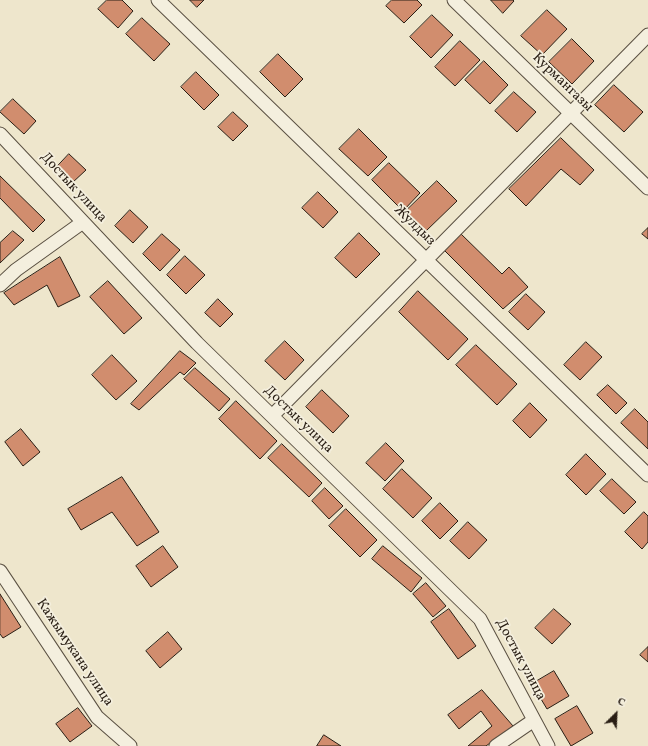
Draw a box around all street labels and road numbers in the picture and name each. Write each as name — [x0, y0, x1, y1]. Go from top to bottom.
street label: Курмангазы — [528, 50, 596, 116]
street label: Достык улица — [36, 149, 110, 227]
street label: Жулдыз — [390, 202, 438, 250]
street label: Достык улица — [260, 383, 336, 457]
street label: Кажымукана улица — [32, 596, 116, 710]
street label: Достык улица — [491, 616, 549, 704]

